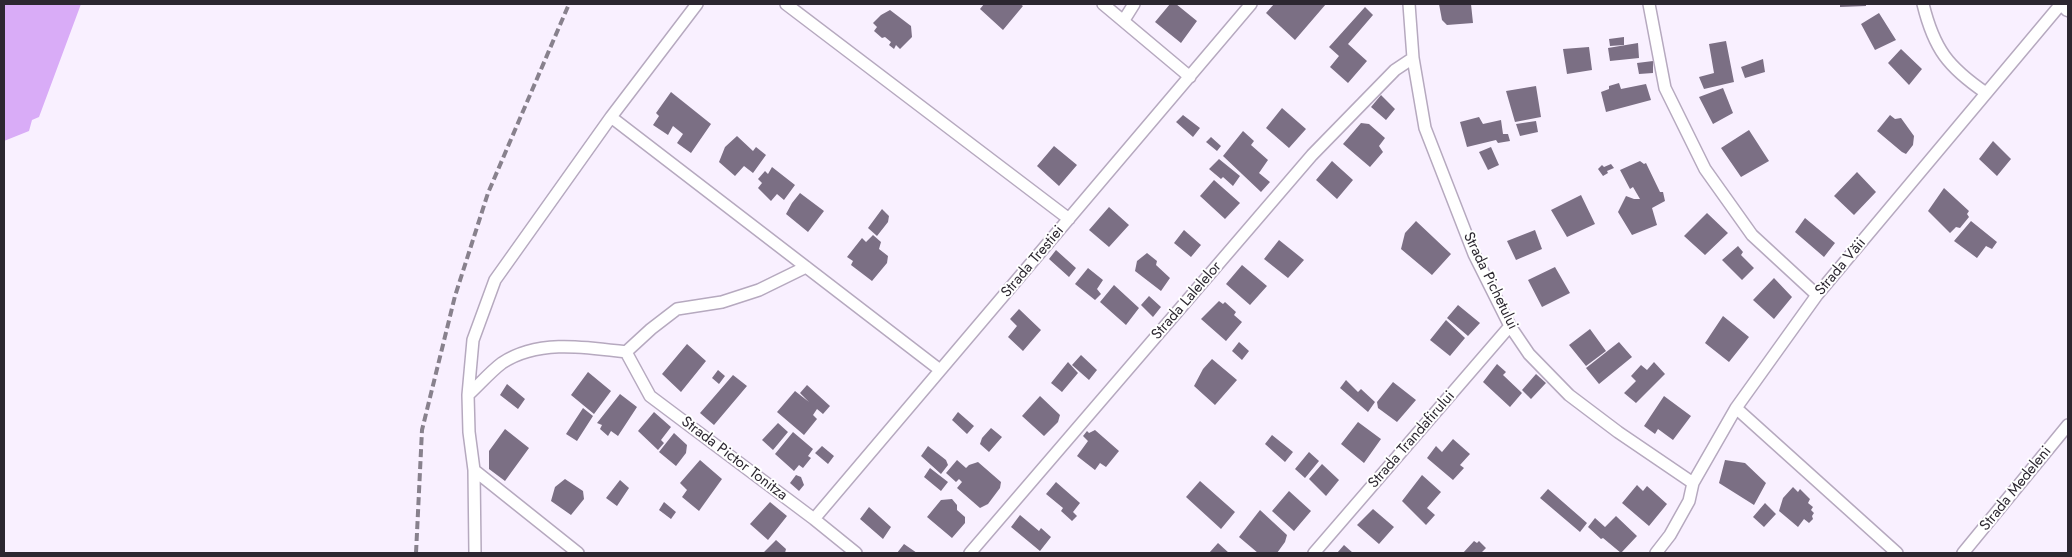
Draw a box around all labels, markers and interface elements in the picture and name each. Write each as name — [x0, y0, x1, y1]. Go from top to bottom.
street label: Strada Trestiei — [998, 222, 1068, 302]
street label: Strada Pichetului — [1459, 229, 1521, 333]
street label: Strada Văii — [1812, 235, 1870, 299]
street label: Strada Lalelelor — [1148, 258, 1226, 344]
street label: Strada Trandafirului — [1365, 388, 1459, 492]
street label: Strada Pictor Tonitza — [677, 413, 791, 505]
street label: Strada Medeleni — [1976, 443, 2056, 535]

